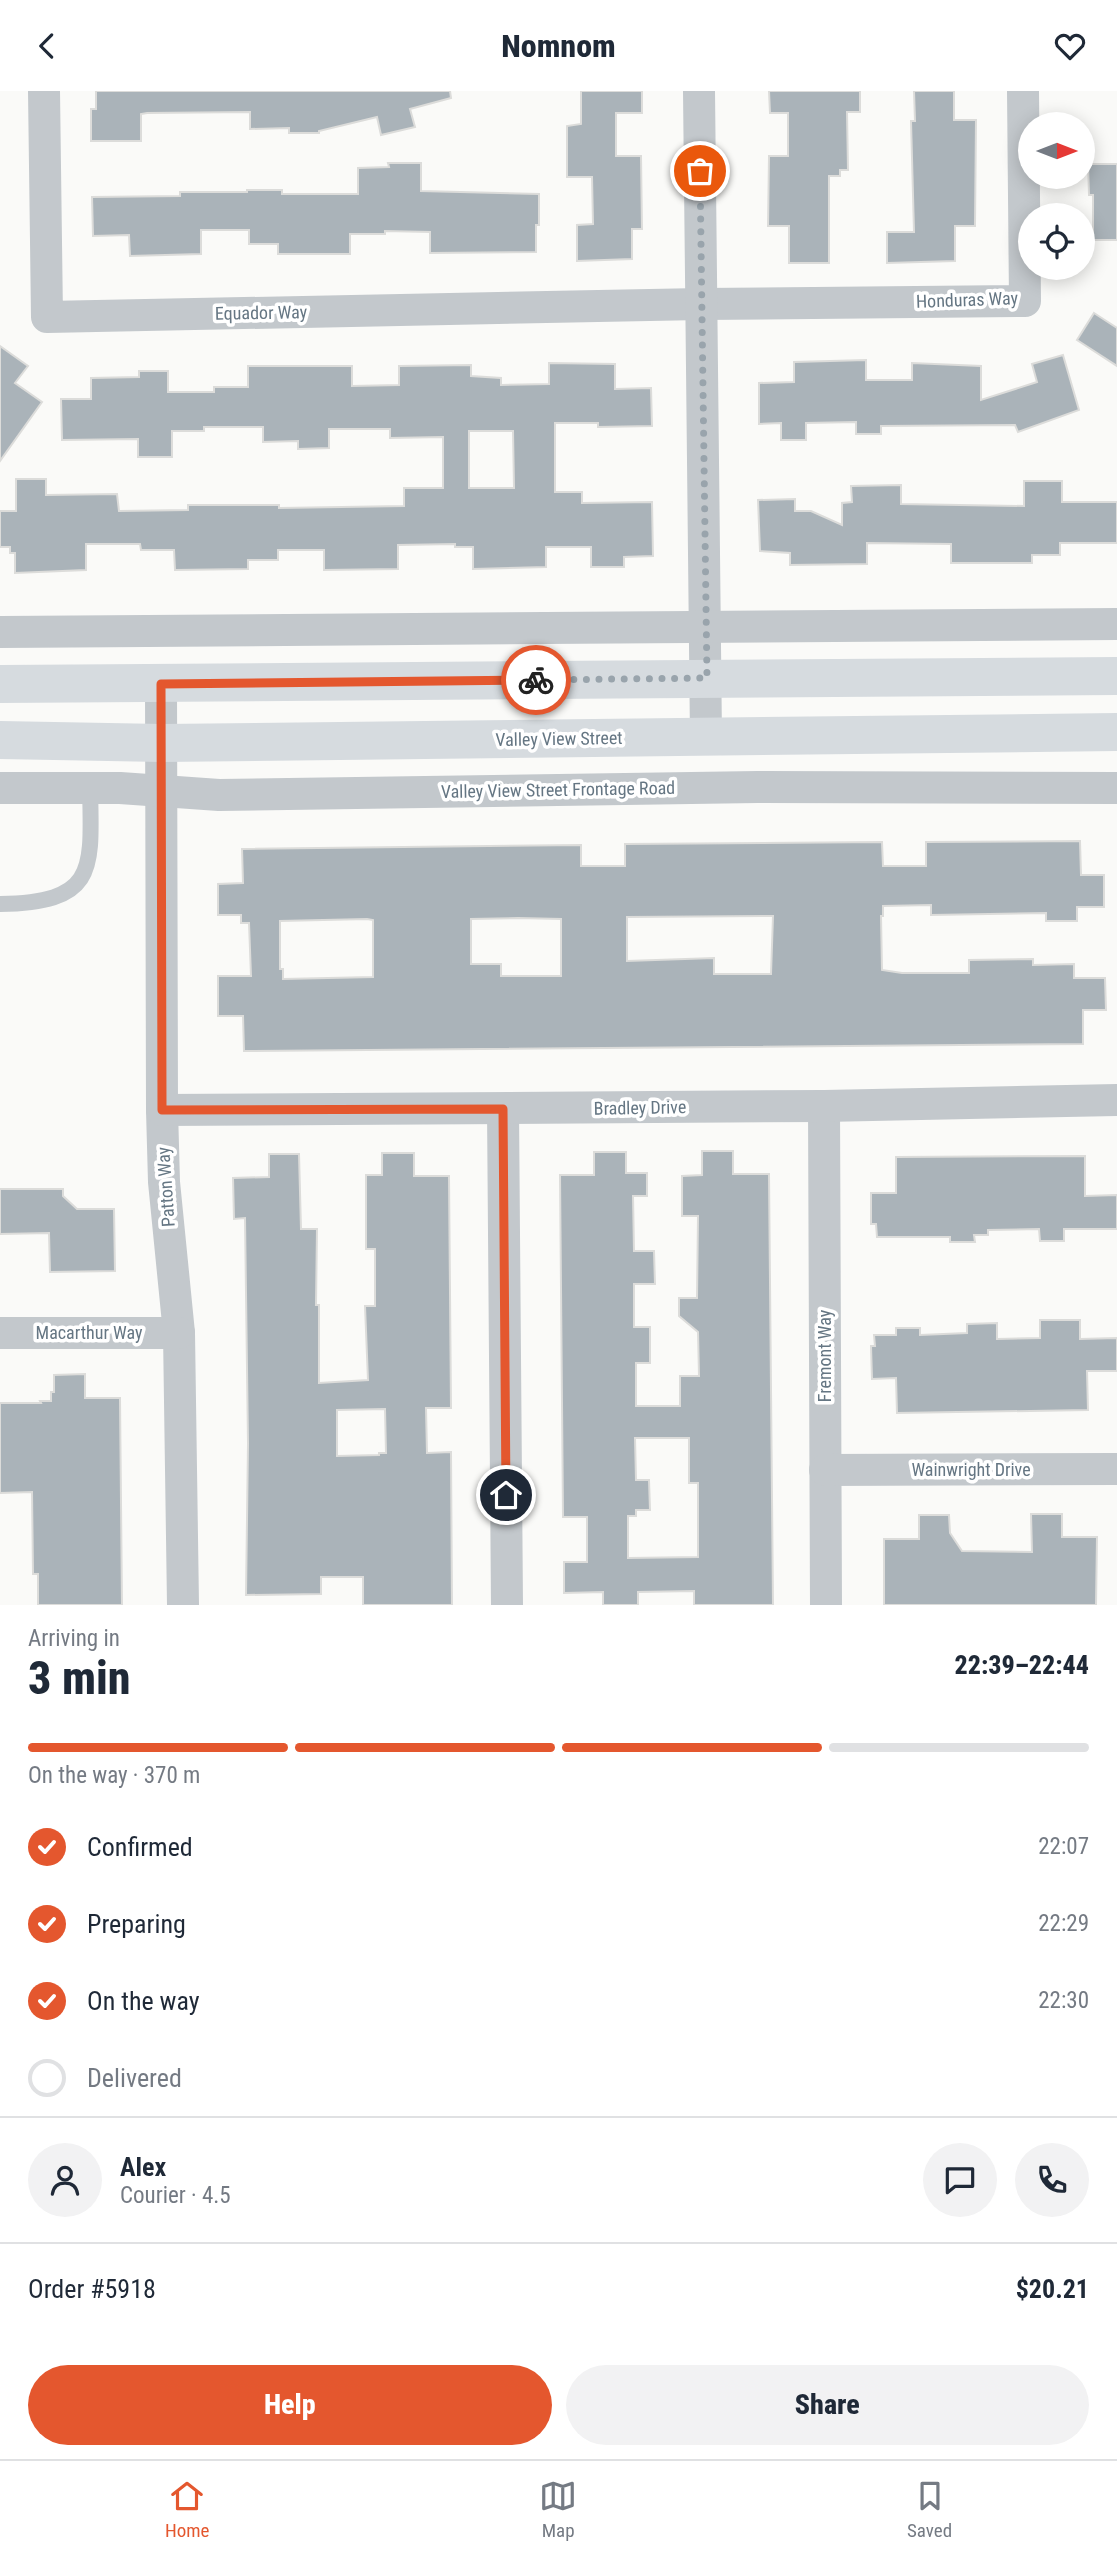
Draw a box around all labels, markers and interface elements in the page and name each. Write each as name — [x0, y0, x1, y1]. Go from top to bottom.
icon: back — [28, 27, 66, 65]
text: Nomnom — [501, 27, 616, 65]
icon: heart — [1051, 27, 1089, 65]
north arrow — [1018, 112, 1096, 189]
map controls — [1018, 112, 1095, 280]
pin — [670, 141, 730, 201]
icon: bag — [681, 152, 719, 190]
button: locate — [1018, 203, 1095, 280]
street label: Honduras Way — [916, 287, 1019, 312]
street label: Equador Way — [215, 301, 308, 324]
courier — [501, 645, 571, 715]
icon: bike — [517, 661, 555, 699]
street label: Valley View Street — [495, 727, 623, 750]
street label: Valley View Street Frontage Road — [441, 777, 675, 802]
street label: Bradley Drive — [594, 1096, 686, 1119]
street label: Patton Way — [152, 1146, 179, 1228]
street label: Fremont Way — [814, 1309, 835, 1402]
street label: Macarthur Way — [36, 1322, 143, 1343]
street label: Wainwright Drive — [911, 1459, 1031, 1480]
pin — [476, 1465, 536, 1525]
icon: home — [487, 1476, 525, 1514]
text: Arriving in — [28, 1625, 120, 1652]
text: 22:39–22:44 — [955, 1650, 1089, 1680]
text: 3 min — [28, 1651, 131, 1705]
text: On the way · 370 m — [28, 1762, 200, 1789]
icon: check — [28, 1828, 66, 1866]
text: Confirmed — [87, 1832, 193, 1862]
text: 22:07 — [1038, 1833, 1089, 1860]
icon: check — [28, 1905, 66, 1943]
text: Preparing — [87, 1909, 186, 1939]
text: 22:29 — [1038, 1910, 1089, 1937]
icon: check — [28, 1982, 66, 2020]
text: On the way — [87, 1986, 200, 2016]
text: 22:30 — [1038, 1987, 1089, 2014]
text: Delivered — [87, 2063, 182, 2093]
button: person — [28, 2143, 102, 2217]
button: chat — [923, 2143, 997, 2217]
button: phone — [1015, 2143, 1089, 2217]
text: Alex — [120, 2152, 166, 2182]
text: Courier · 4.5 — [120, 2182, 231, 2209]
text: Order #5918 — [28, 2274, 156, 2304]
text: $20.21 — [1016, 2274, 1089, 2304]
button: Help — [28, 2365, 552, 2445]
button: Share — [566, 2365, 1089, 2445]
tab: Home — [165, 2477, 209, 2542]
tab: Map — [539, 2477, 577, 2542]
tab: Saved — [907, 2477, 952, 2542]

